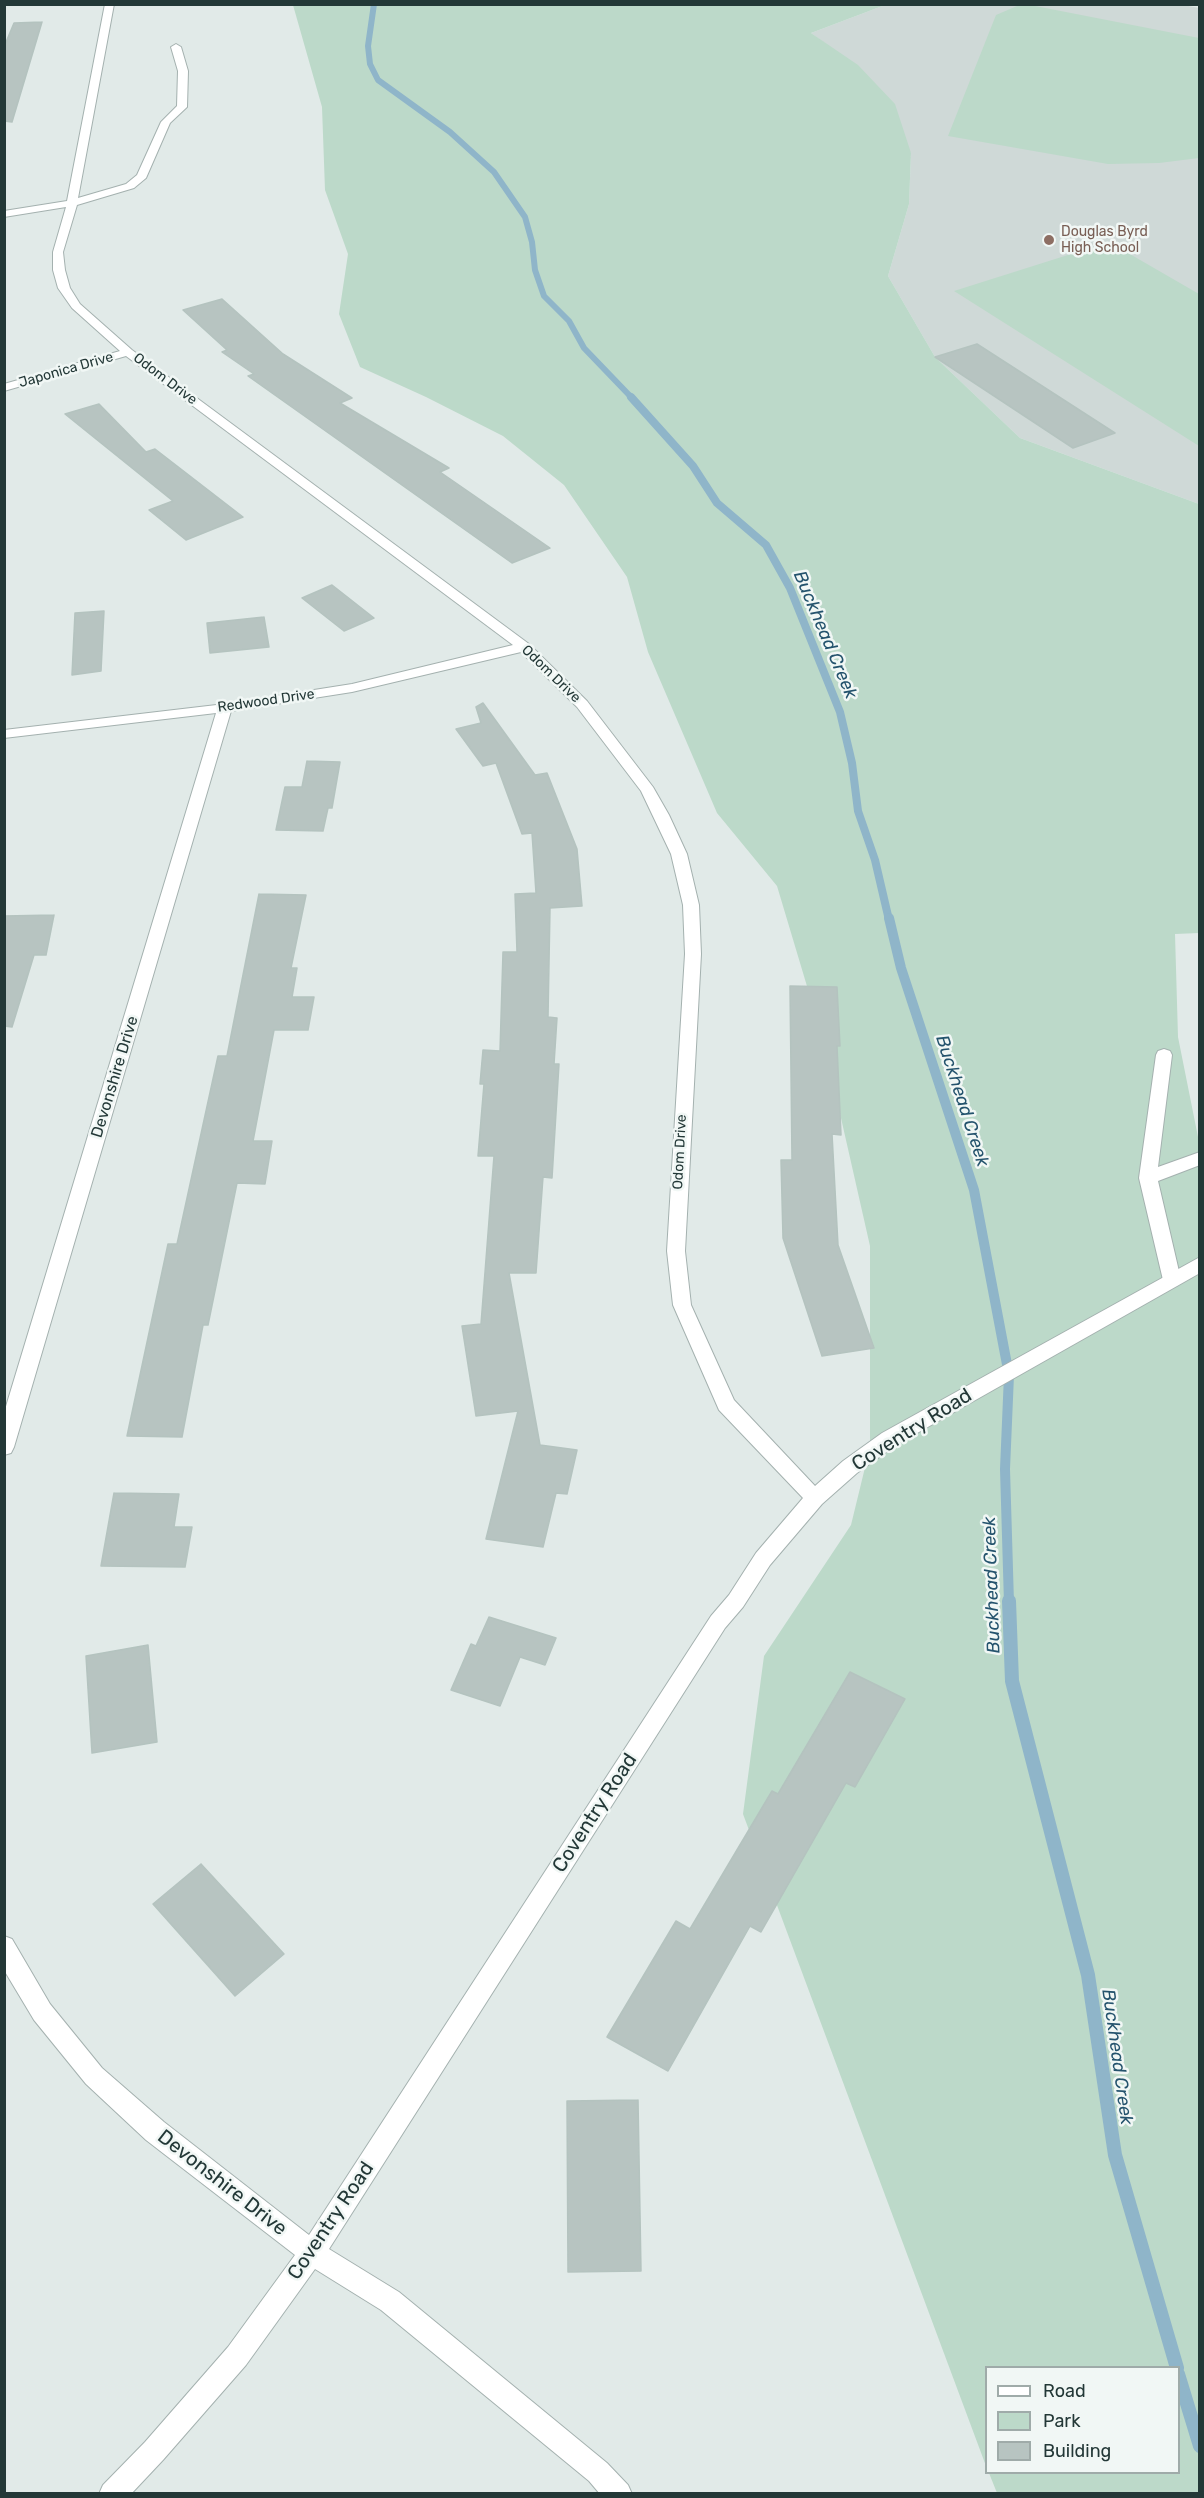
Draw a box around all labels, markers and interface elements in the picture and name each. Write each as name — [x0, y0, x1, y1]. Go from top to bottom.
place label: Douglas Byrd High School — [1061, 224, 1148, 256]
marker: Douglas Byrd High School — [1042, 233, 1056, 247]
street label: Japonica Drive — [17, 349, 115, 391]
street label: Odom Drive — [130, 350, 200, 408]
water label: Buckhead Creek — [788, 568, 862, 702]
street label: Odom Drive — [518, 642, 584, 706]
street label: Redwood Drive — [216, 686, 316, 716]
street label: Devonshire Drive — [87, 1014, 143, 1140]
water label: Buckhead Creek — [931, 1033, 993, 1169]
street label: Odom Drive — [670, 1114, 690, 1190]
street label: Coventry Road — [848, 1384, 976, 1476]
water label: Buckhead Creek — [979, 1516, 1005, 1654]
street label: Coventry Road — [548, 1749, 642, 1877]
water label: Buckhead Creek — [1097, 1988, 1137, 2126]
street label: Devonshire Drive — [152, 2125, 292, 2241]
street label: Coventry Road — [283, 2157, 379, 2285]
legend — [985, 2366, 1180, 2474]
text: Road — [1043, 2380, 1086, 2402]
text: Park — [1043, 2410, 1080, 2432]
text: Building — [1043, 2440, 1111, 2462]

